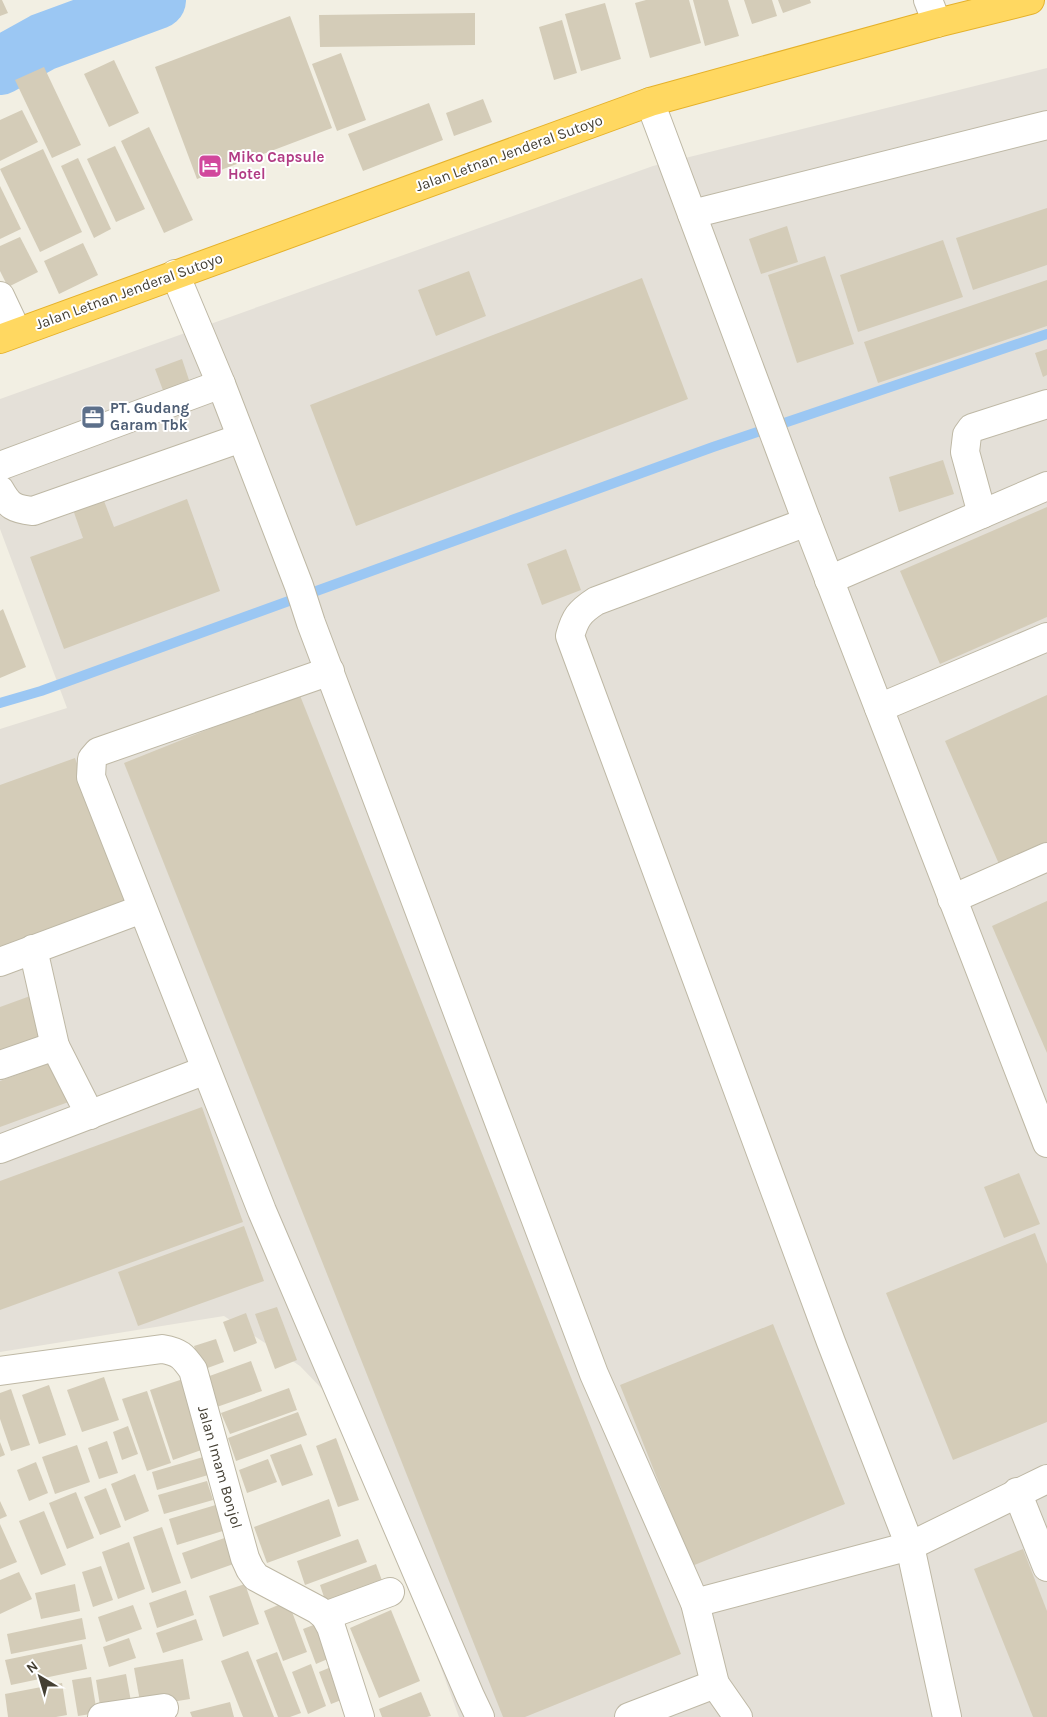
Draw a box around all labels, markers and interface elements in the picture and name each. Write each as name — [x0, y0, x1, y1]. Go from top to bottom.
street label: Jalan Letnan Jenderal Sutoyo — [413, 111, 605, 195]
place label: Miko Capsule Hotel — [228, 148, 325, 183]
hotel icon: Miko Capsule Hotel — [197, 153, 223, 179]
street label: Jalan Letnan Jenderal Sutoyo — [33, 249, 225, 333]
place label: PT. Gudang Garam Tbk — [110, 399, 190, 434]
office icon: PT. Gudang Garam Tbk — [80, 404, 106, 430]
street label: Jalan Imam Bonjol — [194, 1403, 246, 1531]
north arrow — [15, 1652, 65, 1702]
text: N — [23, 1657, 41, 1677]

